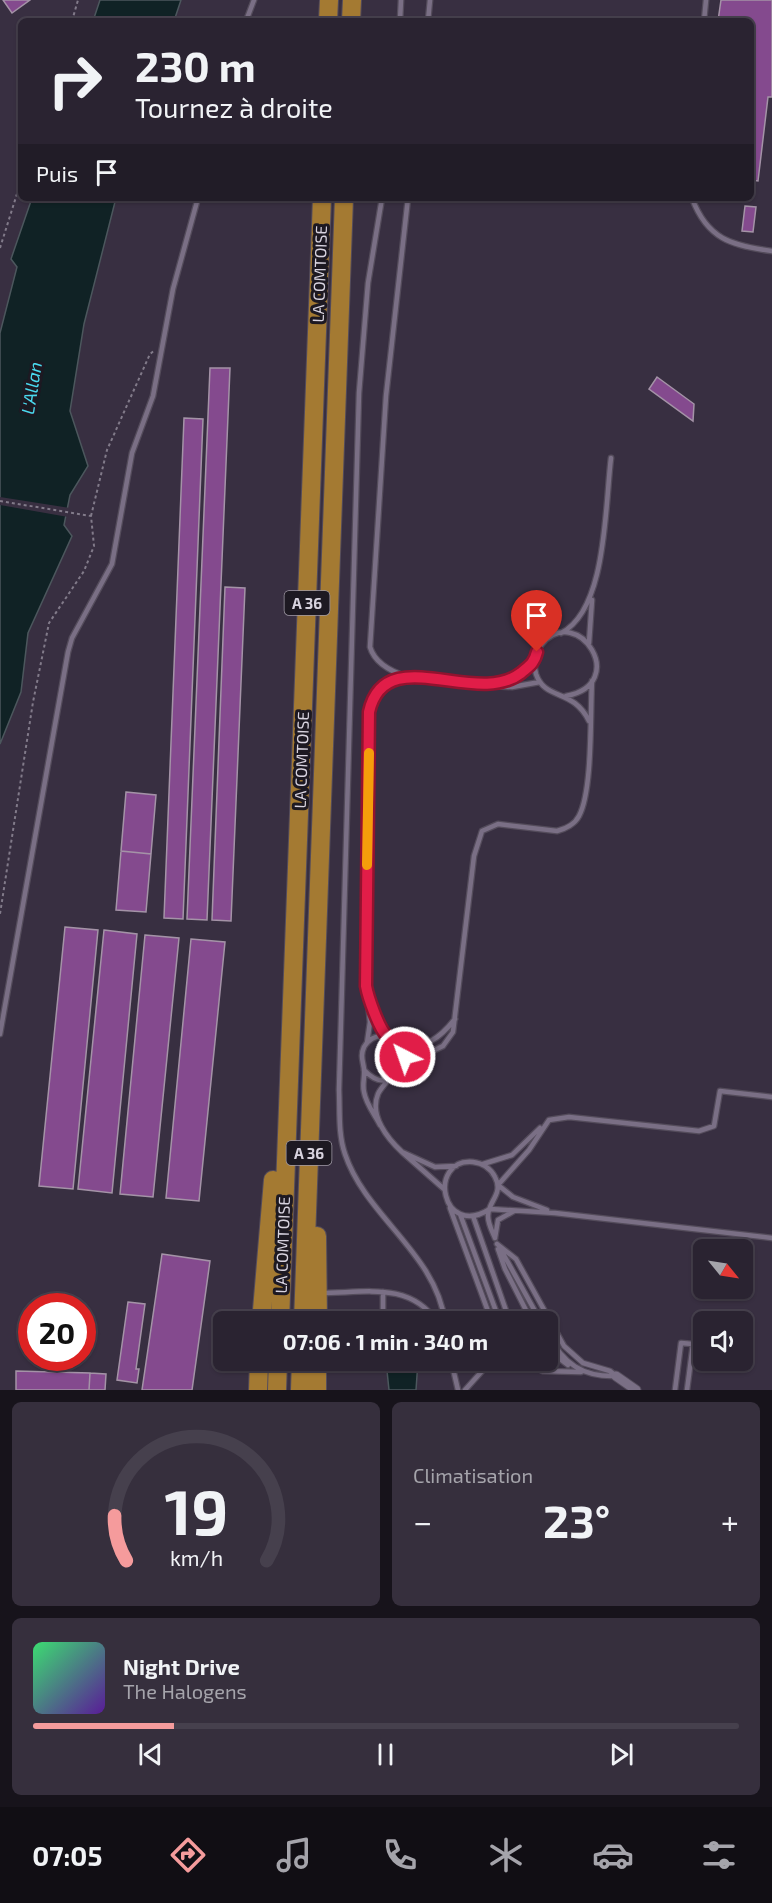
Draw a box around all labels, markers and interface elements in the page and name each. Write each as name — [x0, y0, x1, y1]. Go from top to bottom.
text: 230 m — [135, 40, 256, 90]
icon: right — [36, 42, 114, 120]
text: Tournez à droite — [135, 91, 333, 123]
icon: arrive — [90, 156, 123, 189]
text: Puis — [36, 160, 78, 186]
street label: LA COMTOISE — [308, 225, 330, 323]
water label: L'Allan — [16, 360, 46, 416]
pin — [511, 590, 562, 652]
road number: A 36 — [284, 591, 330, 615]
icon: arrive — [520, 599, 553, 632]
street label: LA COMTOISE — [290, 711, 312, 809]
position arrow — [373, 1025, 437, 1089]
road number: A 36 — [286, 1141, 332, 1165]
street label: LA COMTOISE — [271, 1196, 293, 1294]
north arrow — [693, 1239, 753, 1299]
map controls — [693, 1239, 753, 1371]
speed limit sign: 20 — [18, 1293, 96, 1371]
button: sound — [693, 1311, 753, 1371]
text: 07:06 · 1 min · 340 m — [283, 1328, 488, 1354]
text: Climatisation — [413, 1463, 533, 1487]
text: 19 — [164, 1473, 228, 1548]
text: 23° — [543, 1493, 610, 1547]
text: − — [413, 1501, 432, 1541]
text: + — [721, 1501, 739, 1541]
text: km/h — [169, 1545, 223, 1570]
text: Night Drive — [123, 1653, 240, 1679]
text: The Halogens — [123, 1679, 247, 1703]
icon: previous — [134, 1738, 167, 1771]
icon: pause — [369, 1738, 402, 1771]
icon: next — [605, 1738, 638, 1771]
icon: directions — [167, 1834, 209, 1876]
icon: music — [273, 1834, 315, 1876]
icon: phone — [379, 1834, 421, 1876]
icon: climate — [485, 1834, 527, 1876]
icon: car — [592, 1834, 634, 1876]
icon: filters — [698, 1834, 740, 1876]
text: 07:05 — [32, 1839, 102, 1871]

